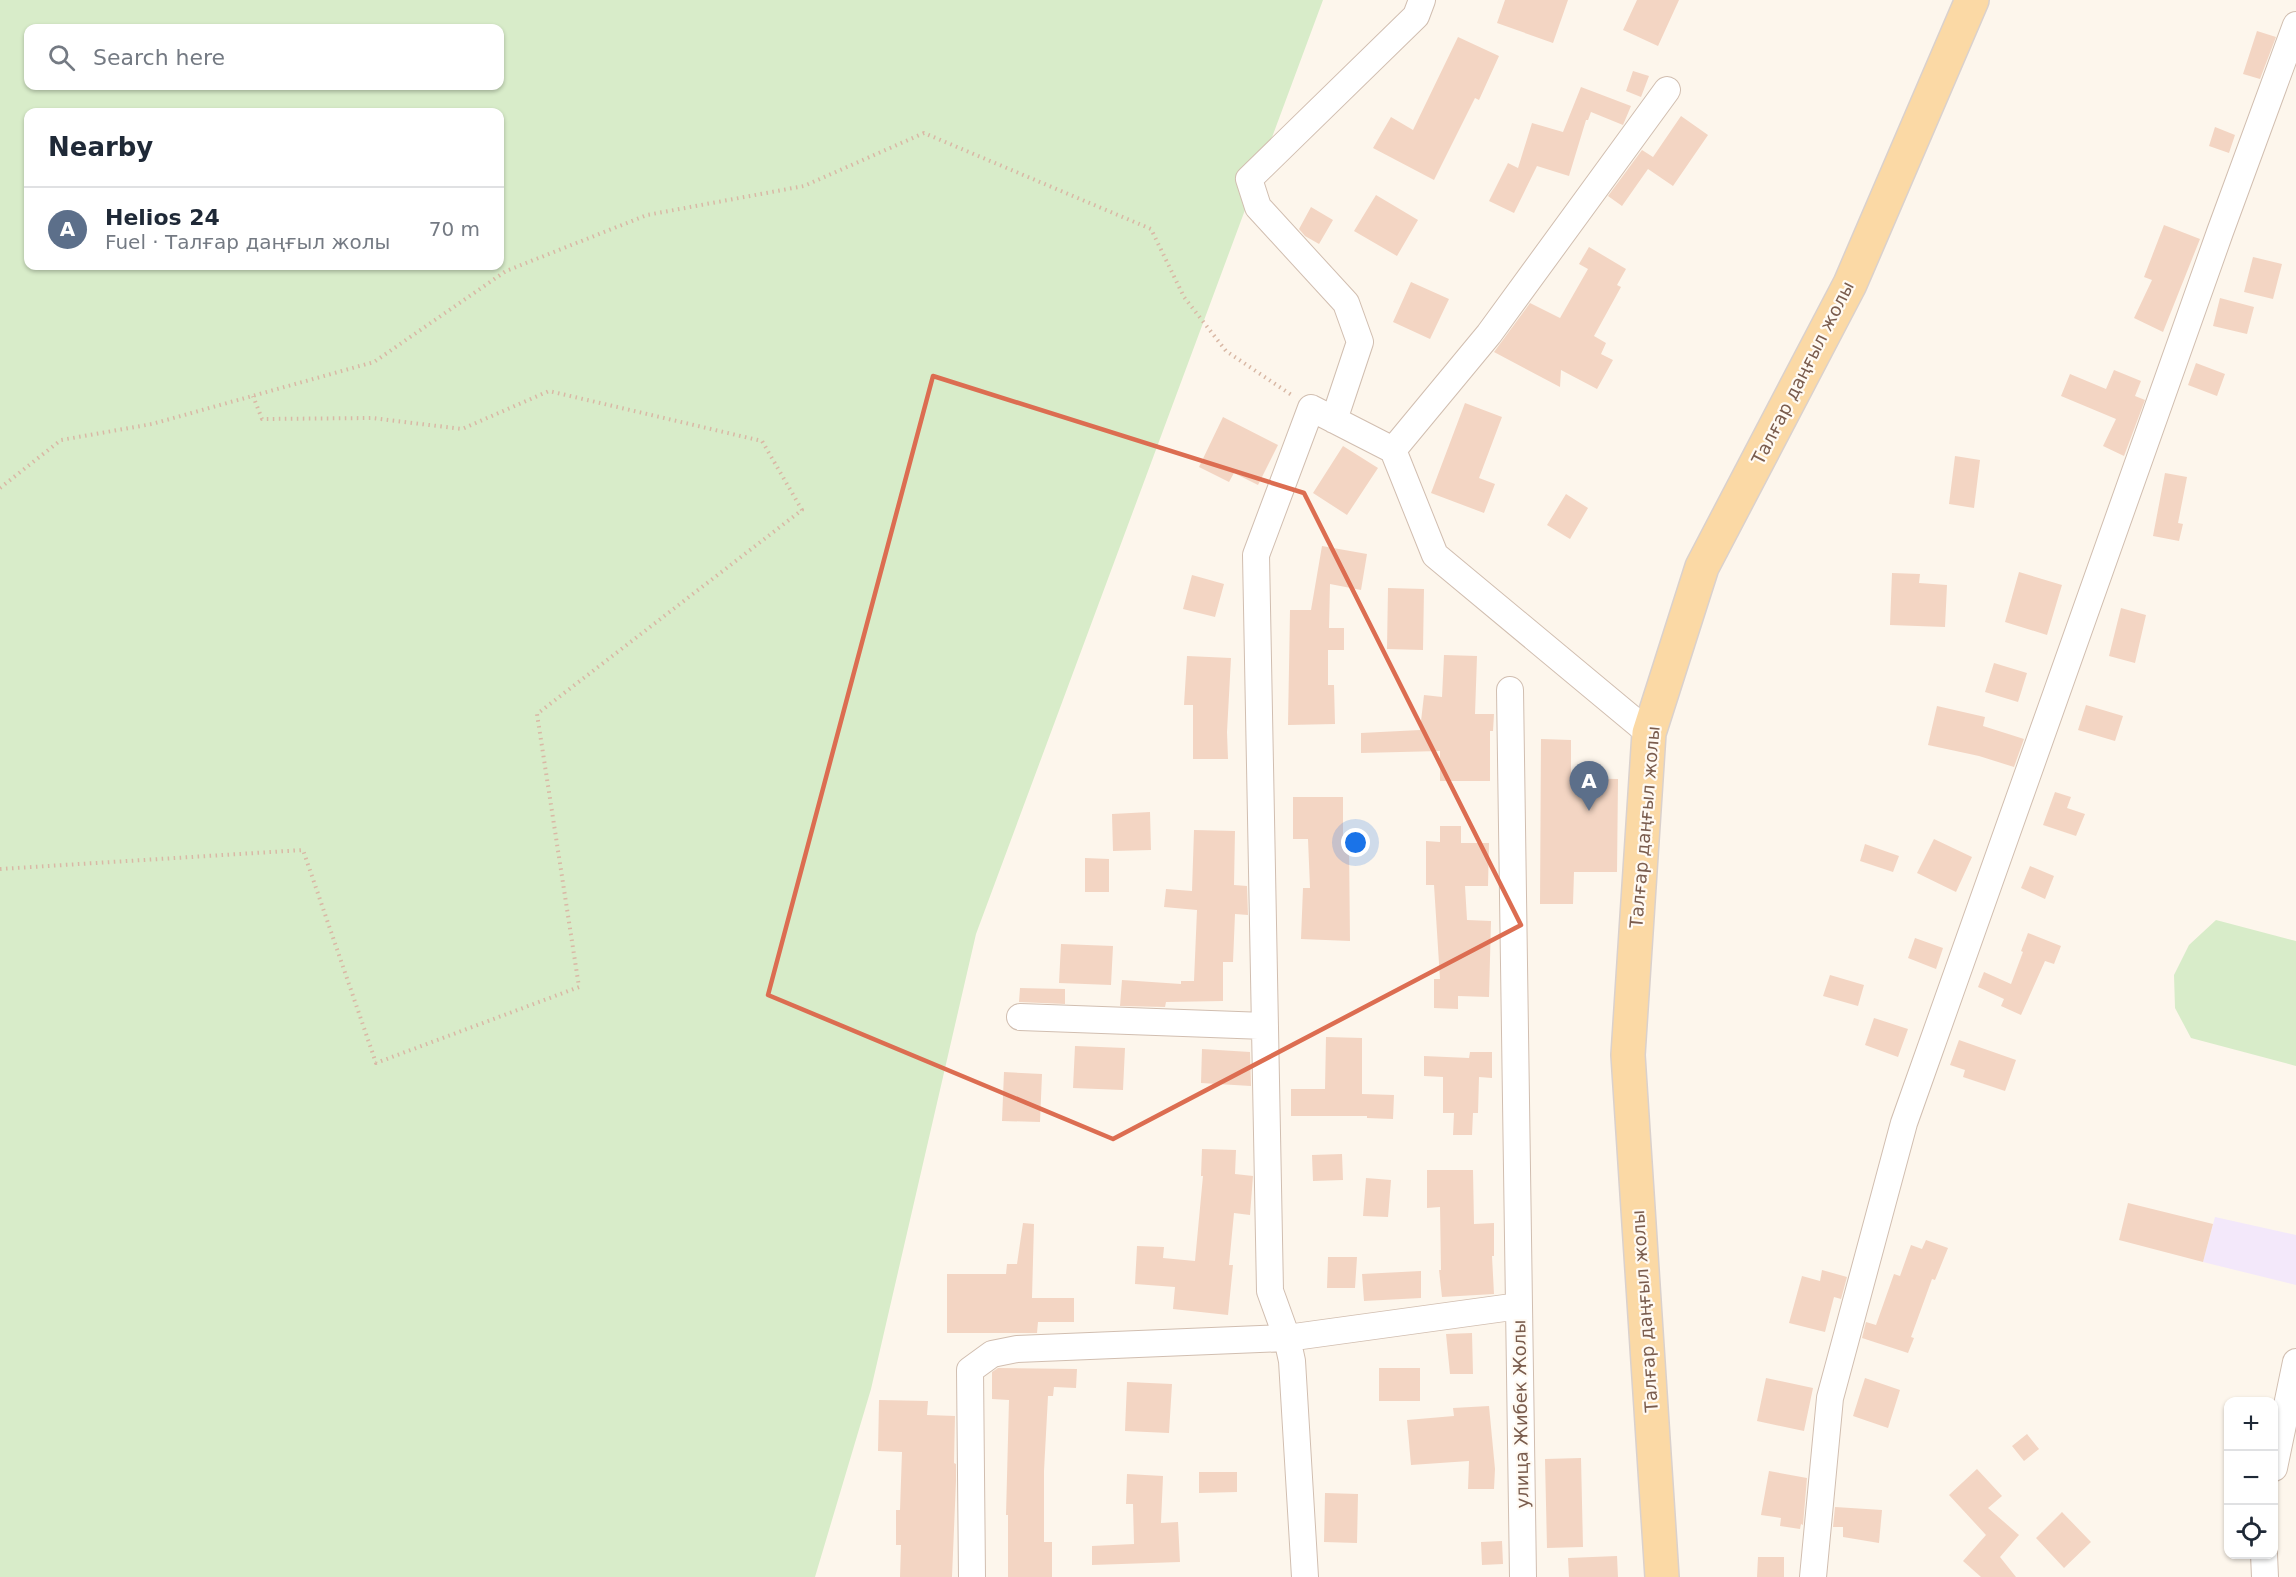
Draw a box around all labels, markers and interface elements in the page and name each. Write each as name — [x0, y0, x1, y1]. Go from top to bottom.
search box — [24, 24, 504, 90]
icon: search — [45, 41, 78, 74]
text: Search here — [93, 45, 225, 70]
text: Nearby — [48, 132, 153, 162]
text: Helios 24 — [105, 205, 220, 230]
text: A — [60, 217, 75, 241]
text: 70 m — [429, 217, 480, 241]
text: Fuel · Талғар даңғыл жолы — [105, 230, 390, 254]
street label: Талғар даңғыл жолы — [1747, 278, 1858, 469]
street label: Талғар даңғыл жолы — [1625, 725, 1664, 930]
pin: A — [1570, 762, 1608, 811]
your location — [1341, 828, 1370, 857]
street label: Талғар даңғыл жолы — [1627, 1209, 1662, 1414]
street label: улица Жибек Жолы — [1508, 1319, 1533, 1509]
map controls — [2224, 1397, 2278, 1559]
button: + — [2224, 1397, 2278, 1451]
button: − — [2224, 1451, 2278, 1505]
button: locate — [2224, 1505, 2278, 1559]

